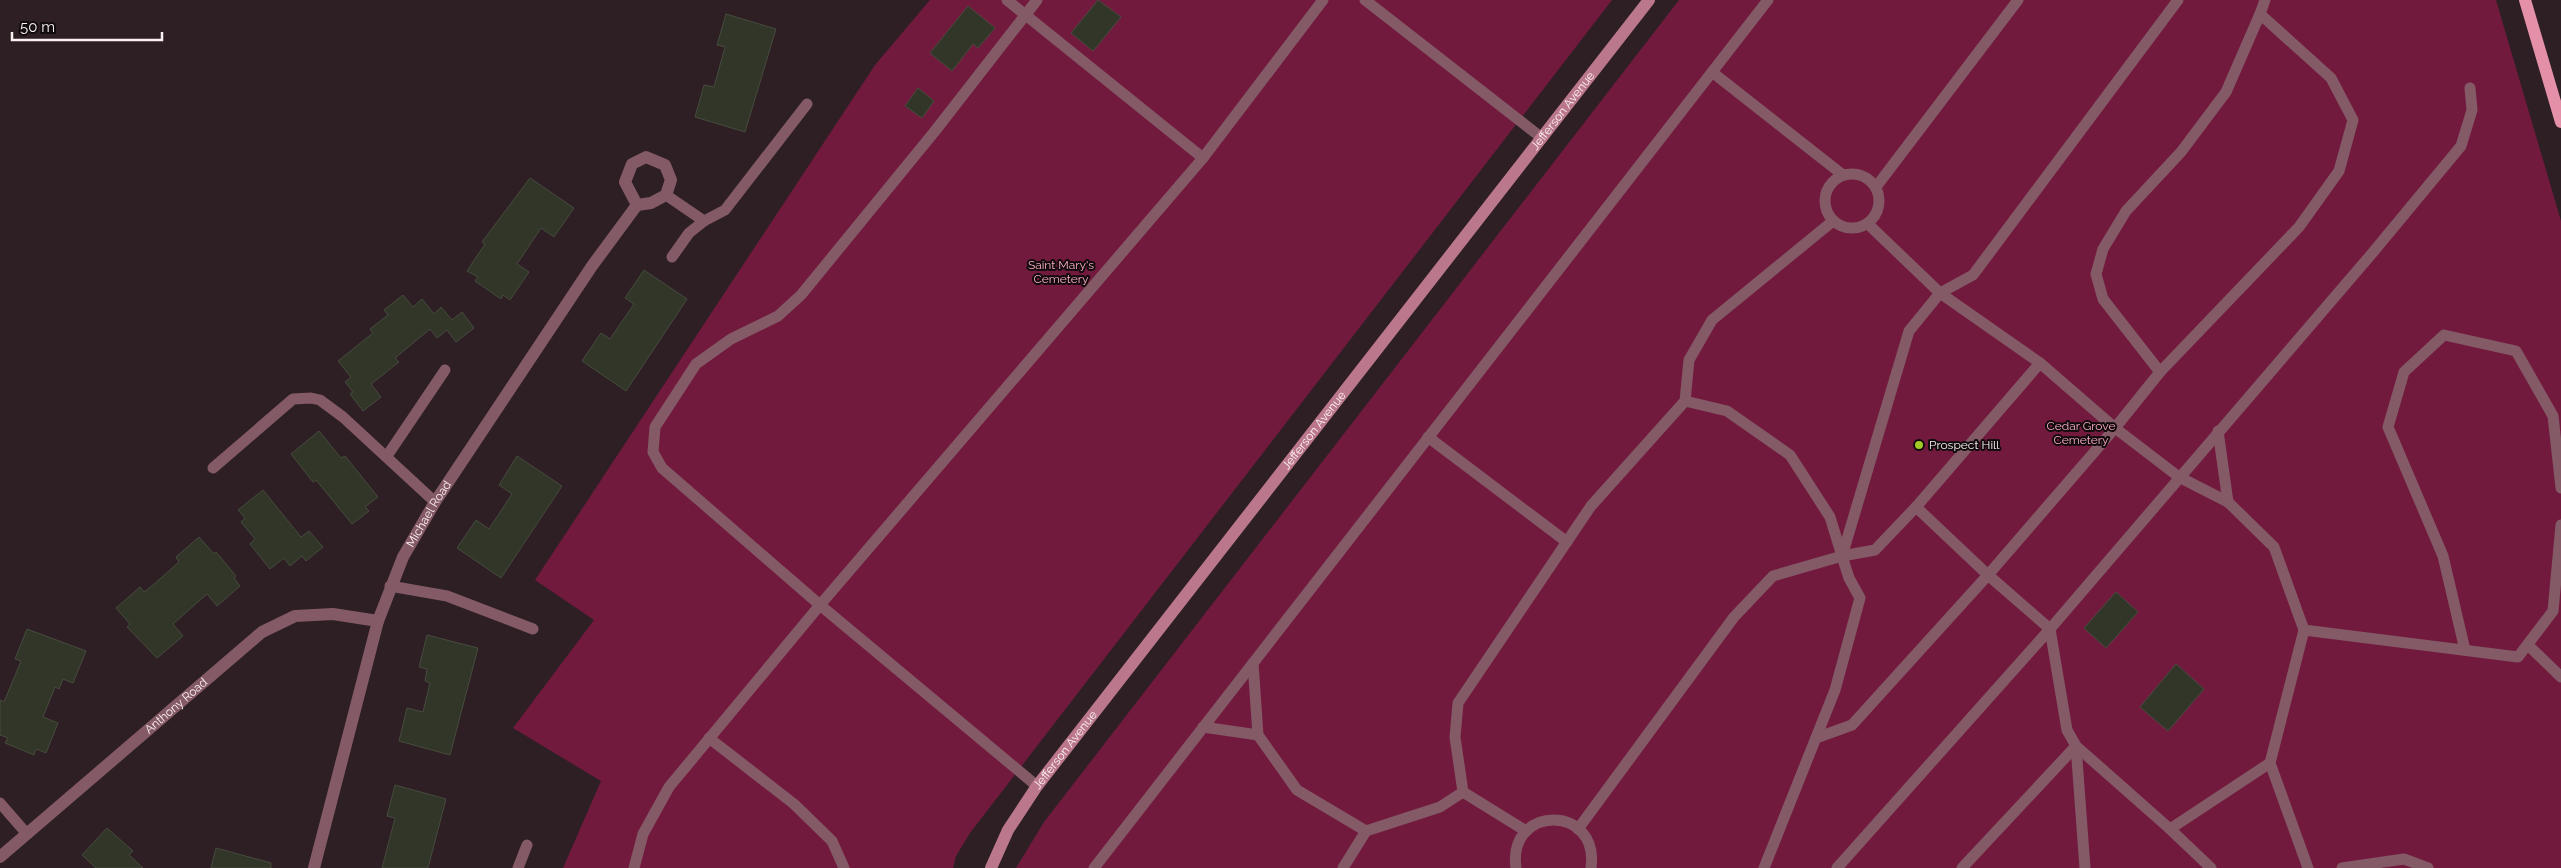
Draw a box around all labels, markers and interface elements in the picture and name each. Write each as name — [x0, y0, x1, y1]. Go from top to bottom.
scale bar — [12, 10, 162, 42]
text: 50 m — [20, 18, 55, 36]
street label: Jefferson Avenue — [1528, 69, 1598, 153]
park label: Saint Mary's Cemetery — [1028, 258, 1094, 286]
street label: Jefferson Avenue — [1279, 388, 1349, 472]
park label: Cedar Grove Cemetery — [2046, 419, 2116, 447]
place label: Prospect Hill — [1929, 438, 2000, 452]
marker: Prospect Hill — [1913, 439, 1925, 451]
street label: Michael Road — [403, 478, 454, 550]
street label: Anthony Road — [142, 675, 210, 737]
street label: Jefferson Avenue — [1030, 708, 1100, 792]

